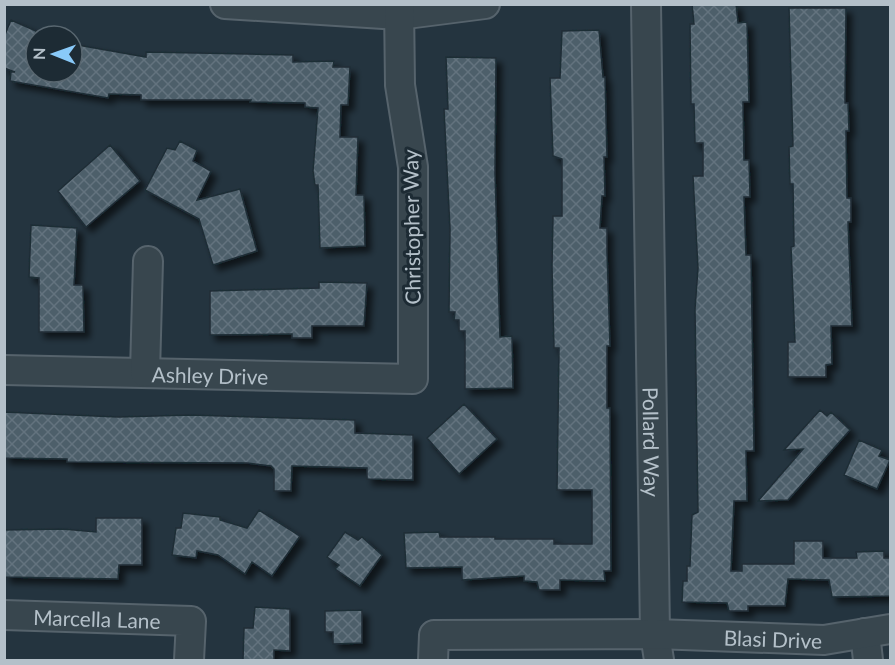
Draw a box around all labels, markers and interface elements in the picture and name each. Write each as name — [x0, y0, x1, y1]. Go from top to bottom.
north arrow — [24, 24, 84, 84]
text: N — [29, 47, 48, 60]
street label: Christopher Way — [397, 149, 425, 305]
street label: Ashley Drive — [151, 361, 269, 388]
street label: Pollard Way — [639, 387, 666, 497]
street label: Marcella Lane — [33, 603, 161, 633]
street label: Blasi Drive — [723, 624, 823, 652]

